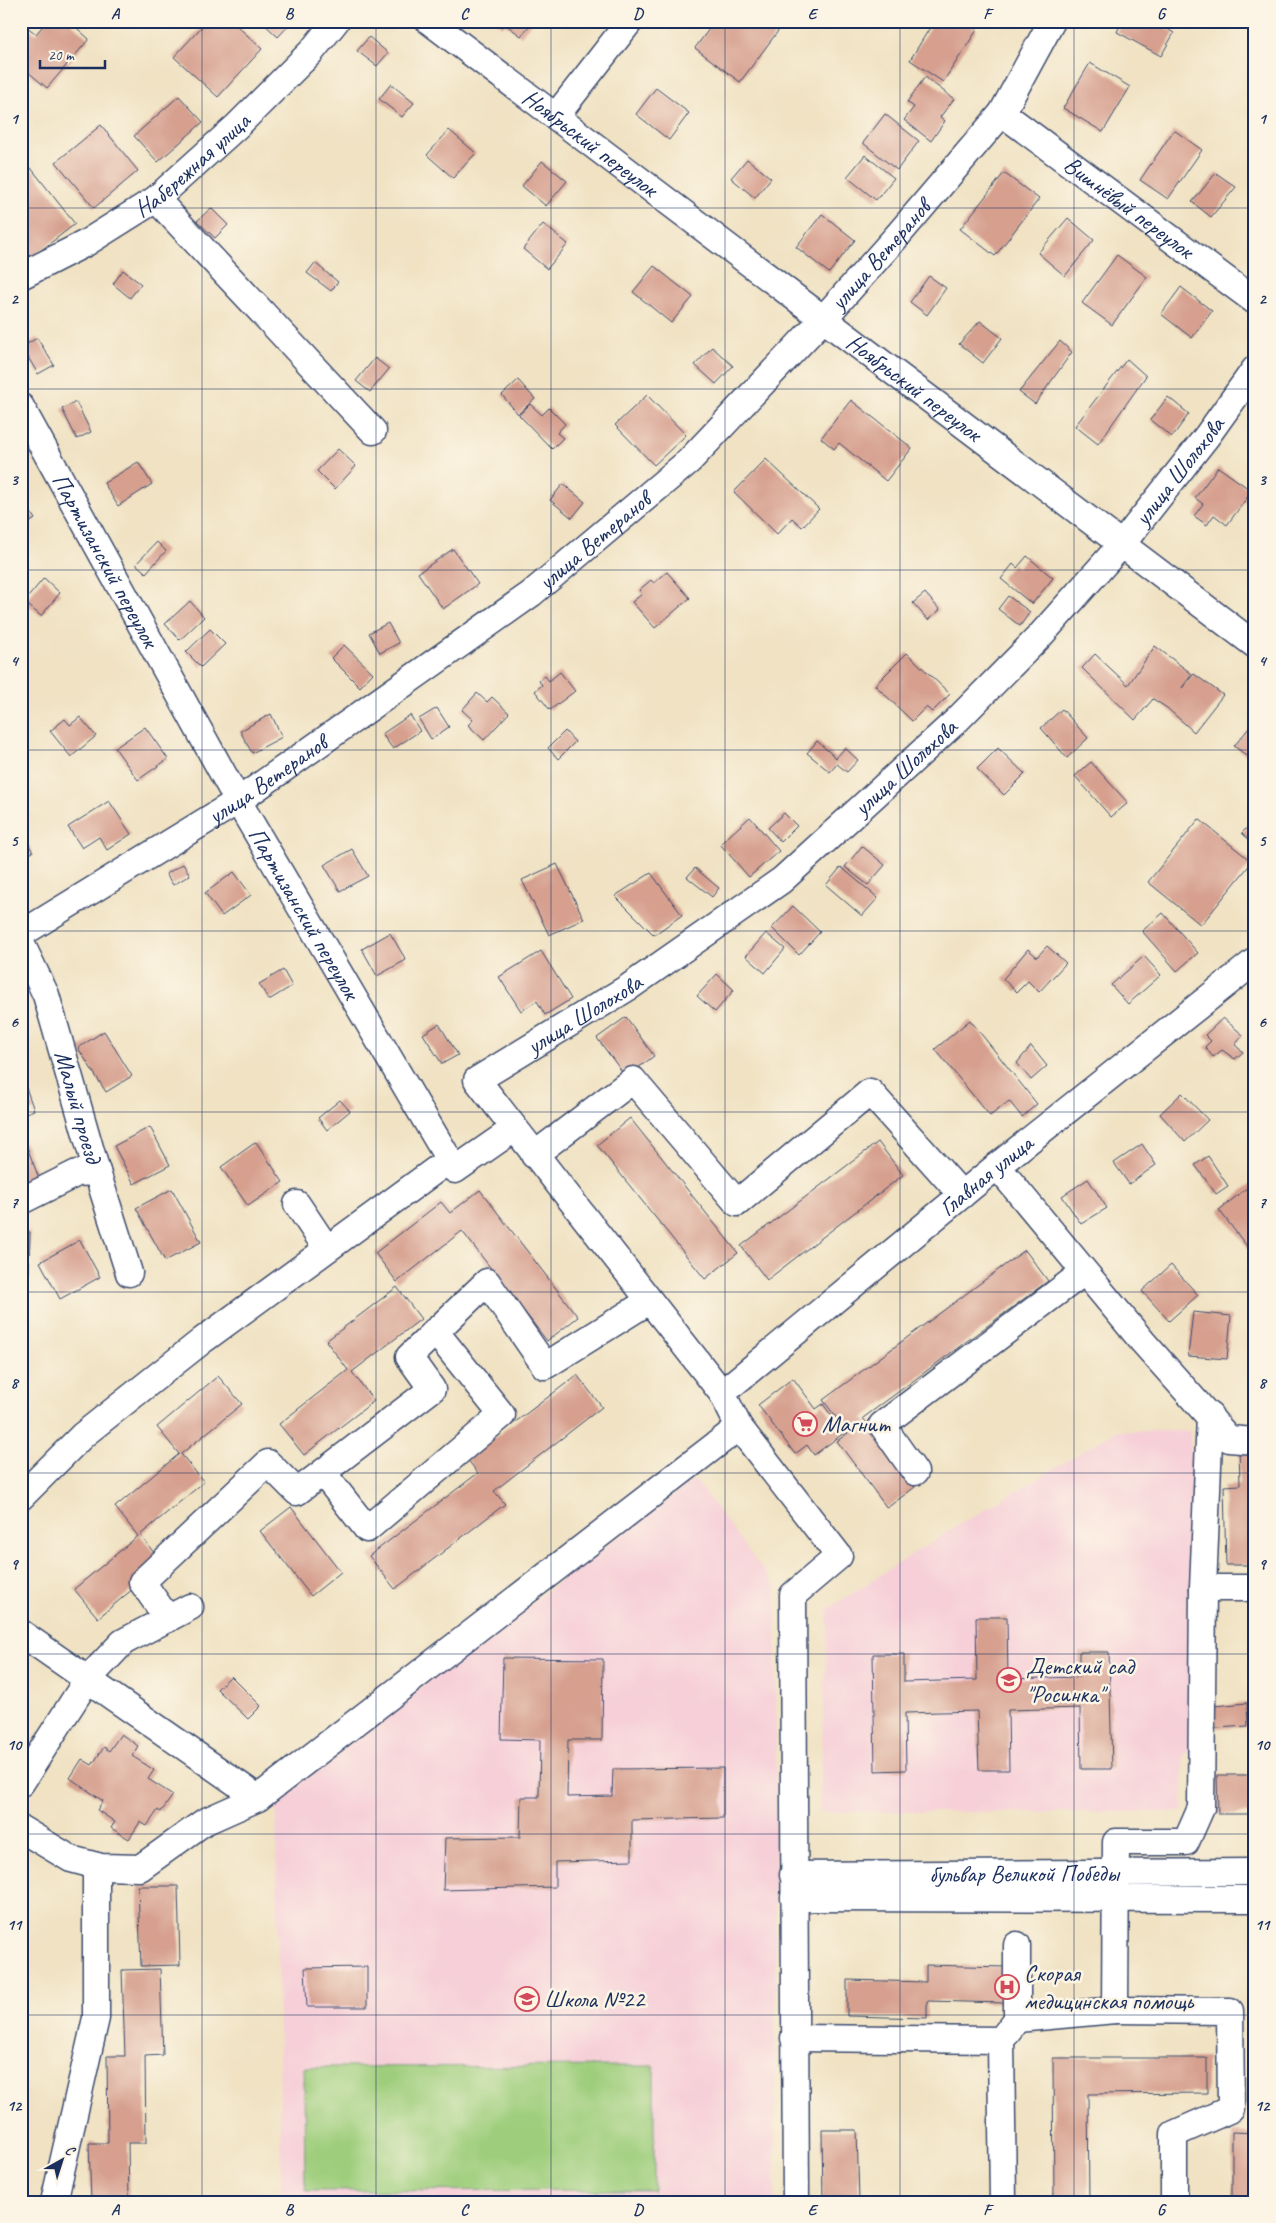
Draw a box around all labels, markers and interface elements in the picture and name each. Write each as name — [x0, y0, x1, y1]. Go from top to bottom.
text: A — [111, 4, 121, 24]
text: B — [285, 4, 295, 24]
text: C — [460, 4, 470, 24]
text: D — [633, 4, 644, 24]
text: E — [808, 4, 819, 24]
text: F — [983, 4, 994, 24]
text: G — [1157, 4, 1167, 24]
scale bar — [40, 38, 105, 70]
text: 20 m — [48, 46, 75, 65]
street label: Ноябрьский переулок — [517, 82, 665, 205]
street label: Набережная улица — [129, 106, 257, 224]
text: 1 — [10, 109, 19, 129]
text: 1 — [1258, 109, 1267, 129]
street label: Вишнёвый переулок — [1058, 149, 1201, 266]
street label: улица Ветеранов — [822, 190, 940, 318]
text: 2 — [10, 289, 19, 309]
text: 2 — [1258, 289, 1267, 309]
street label: Ноябрьский переулок — [841, 327, 989, 449]
street label: улица Шолохова — [1126, 410, 1232, 533]
street label: Партизанский переулок — [45, 468, 167, 655]
text: 3 — [10, 470, 19, 490]
text: 3 — [1258, 470, 1267, 490]
street label: улица Ветеранов — [530, 482, 660, 598]
text: 4 — [10, 651, 19, 671]
text: 4 — [1258, 651, 1267, 671]
street label: улица Шолохова — [846, 711, 964, 823]
street label: улица Ветеранов — [201, 725, 336, 832]
street label: Партизанский переулок — [242, 822, 367, 1006]
text: 5 — [11, 831, 20, 851]
text: 5 — [1259, 831, 1268, 851]
street label: улица Шолохова — [520, 967, 649, 1062]
text: 6 — [10, 1012, 19, 1032]
text: 6 — [1258, 1012, 1267, 1032]
street label: Малый проезд — [48, 1047, 109, 1169]
street label: Главная улица — [933, 1127, 1040, 1223]
text: 7 — [10, 1193, 19, 1213]
text: 7 — [1258, 1193, 1267, 1213]
text: 8 — [10, 1373, 19, 1393]
text: 8 — [1258, 1373, 1267, 1393]
place label: Магнит — [822, 1409, 891, 1439]
supermarket icon: Магнит — [792, 1411, 818, 1437]
text: 9 — [10, 1554, 19, 1574]
text: 9 — [1258, 1554, 1267, 1574]
place label: Детский сад "Росинка" — [1026, 1651, 1136, 1709]
school or university icon: Детский сад "Росинка" — [996, 1667, 1022, 1693]
text: 10 — [7, 1735, 23, 1755]
text: 10 — [1255, 1735, 1271, 1755]
street label: бульвар Великой Победы — [929, 1858, 1121, 1889]
text: 11 — [7, 1915, 23, 1935]
text: 11 — [1255, 1915, 1271, 1935]
place label: Скорая медицинская помощь — [1024, 1958, 1194, 2016]
hospital icon: Скорая медицинская помощь — [994, 1974, 1020, 2000]
place label: Школа №22 — [544, 1984, 646, 2014]
school or university icon: Школа №22 — [514, 1986, 540, 2012]
text: 12 — [7, 2096, 23, 2116]
text: 12 — [1255, 2096, 1271, 2116]
north arrow — [38, 2136, 88, 2186]
text: С — [62, 2142, 80, 2160]
text: A — [111, 2200, 121, 2220]
text: B — [285, 2200, 295, 2220]
text: C — [460, 2200, 470, 2220]
text: D — [633, 2200, 644, 2220]
text: E — [808, 2200, 819, 2220]
text: F — [983, 2200, 994, 2220]
text: G — [1157, 2200, 1167, 2220]

